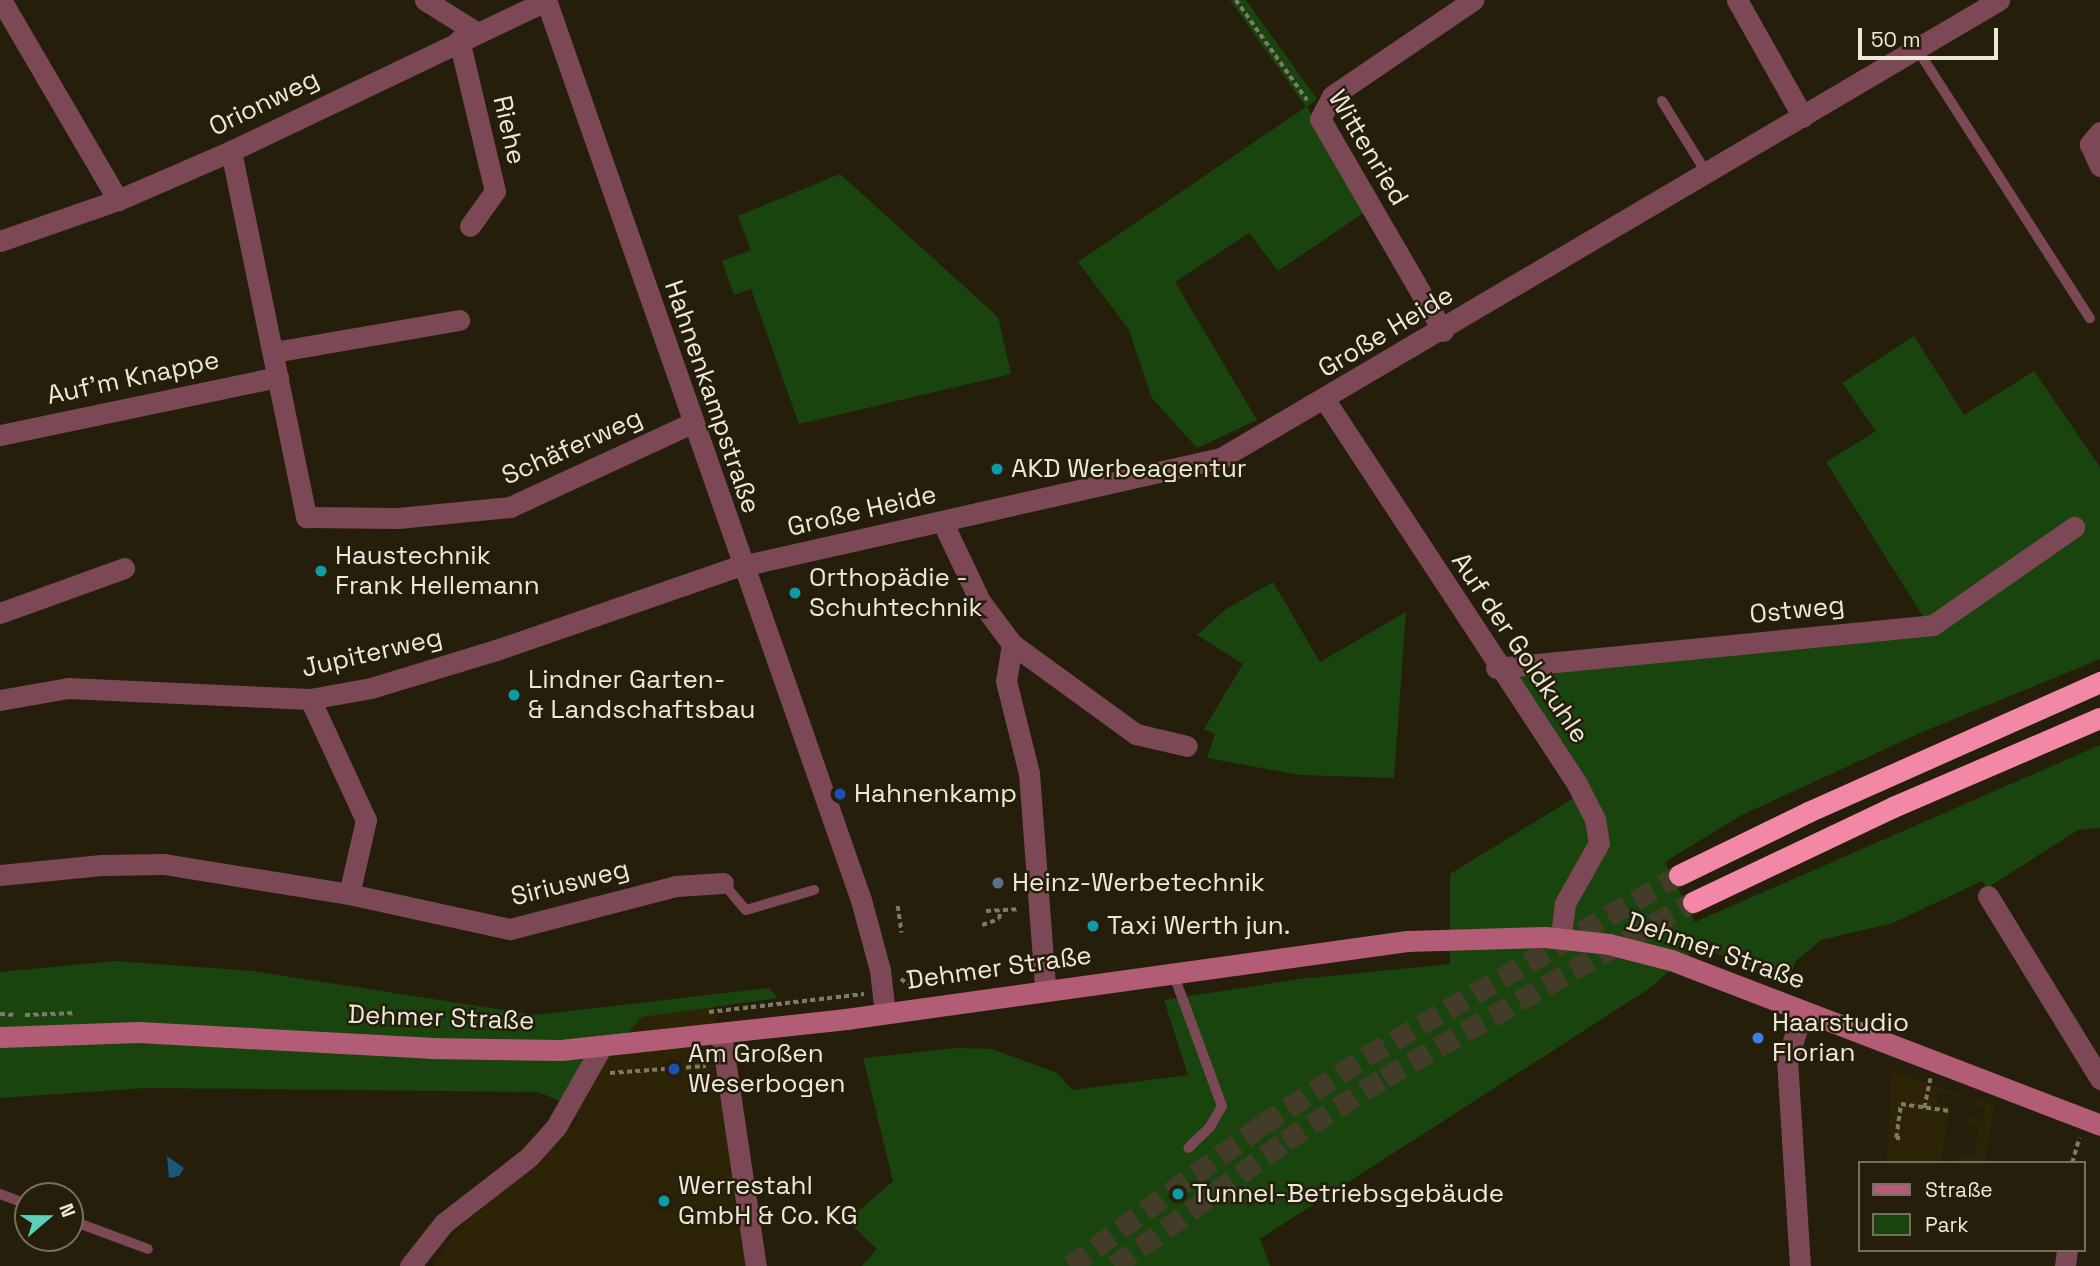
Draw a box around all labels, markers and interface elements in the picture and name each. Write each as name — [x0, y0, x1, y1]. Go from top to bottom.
scale bar — [1862, 14, 2002, 58]
text: 50 m — [1871, 26, 1921, 53]
street label: Orionweg — [204, 63, 324, 143]
street label: Wittenried — [1321, 85, 1415, 211]
street label: Riehe — [486, 93, 532, 167]
street label: Hahnenkampstraße — [657, 276, 767, 518]
street label: Große Heide — [1313, 280, 1459, 384]
street label: Auf'm Knappe — [44, 345, 222, 411]
street label: Schäferweg — [497, 402, 647, 492]
place label: AKD Werbeagentur — [1011, 453, 1247, 485]
marker: AKD Werbeagentur — [989, 461, 1005, 477]
street label: Große Heide — [784, 479, 940, 543]
place label: Haustechnik Frank Hellemann — [335, 540, 540, 602]
street label: Auf der Goldkuhle — [1445, 547, 1595, 749]
place label: Orthopädie - Schuhtechnik — [809, 562, 982, 624]
marker: Haustechnik Frank Hellemann — [313, 563, 329, 579]
marker: Orthopädie - Schuhtechnik — [787, 585, 803, 601]
street label: Ostweg — [1748, 589, 1846, 631]
street label: Jupiterweg — [299, 622, 445, 684]
place label: Lindner Garten- & Landschaftsbau — [528, 664, 756, 726]
marker: Lindner Garten- & Landschaftsbau — [506, 687, 522, 703]
place label: Hahnenkamp — [854, 778, 1017, 810]
marker: Hahnenkamp — [832, 786, 848, 802]
street label: Siriusweg — [508, 853, 632, 913]
place label: Heinz-Werbetechnik — [1012, 867, 1265, 899]
marker: Heinz-Werbetechnik — [990, 875, 1006, 891]
street label: Dehmer Straße — [1623, 906, 1809, 996]
place label: Taxi Werth jun. — [1107, 910, 1290, 942]
marker: Taxi Werth jun. — [1085, 918, 1101, 934]
street label: Dehmer Straße — [904, 940, 1094, 996]
street label: Dehmer Straße — [347, 999, 535, 1037]
place label: Haarstudio Florian — [1772, 1007, 1909, 1068]
marker: Haarstudio Florian — [1750, 1030, 1766, 1046]
place label: Am Großen Weserbogen — [688, 1038, 846, 1100]
marker: Am Großen Weserbogen — [666, 1061, 682, 1077]
legend — [1858, 1161, 2086, 1252]
place label: Werrestahl GmbH & Co. KG — [678, 1170, 858, 1232]
text: Straße — [1925, 1176, 1993, 1203]
place label: Tunnel-Betriebsgebäude — [1192, 1178, 1504, 1210]
north arrow — [14, 1182, 84, 1252]
marker: Tunnel-Betriebsgebäude — [1170, 1186, 1186, 1202]
marker: Werrestahl GmbH & Co. KG — [656, 1193, 672, 1209]
text: N — [53, 1200, 81, 1221]
text: Park — [1925, 1211, 1969, 1238]

